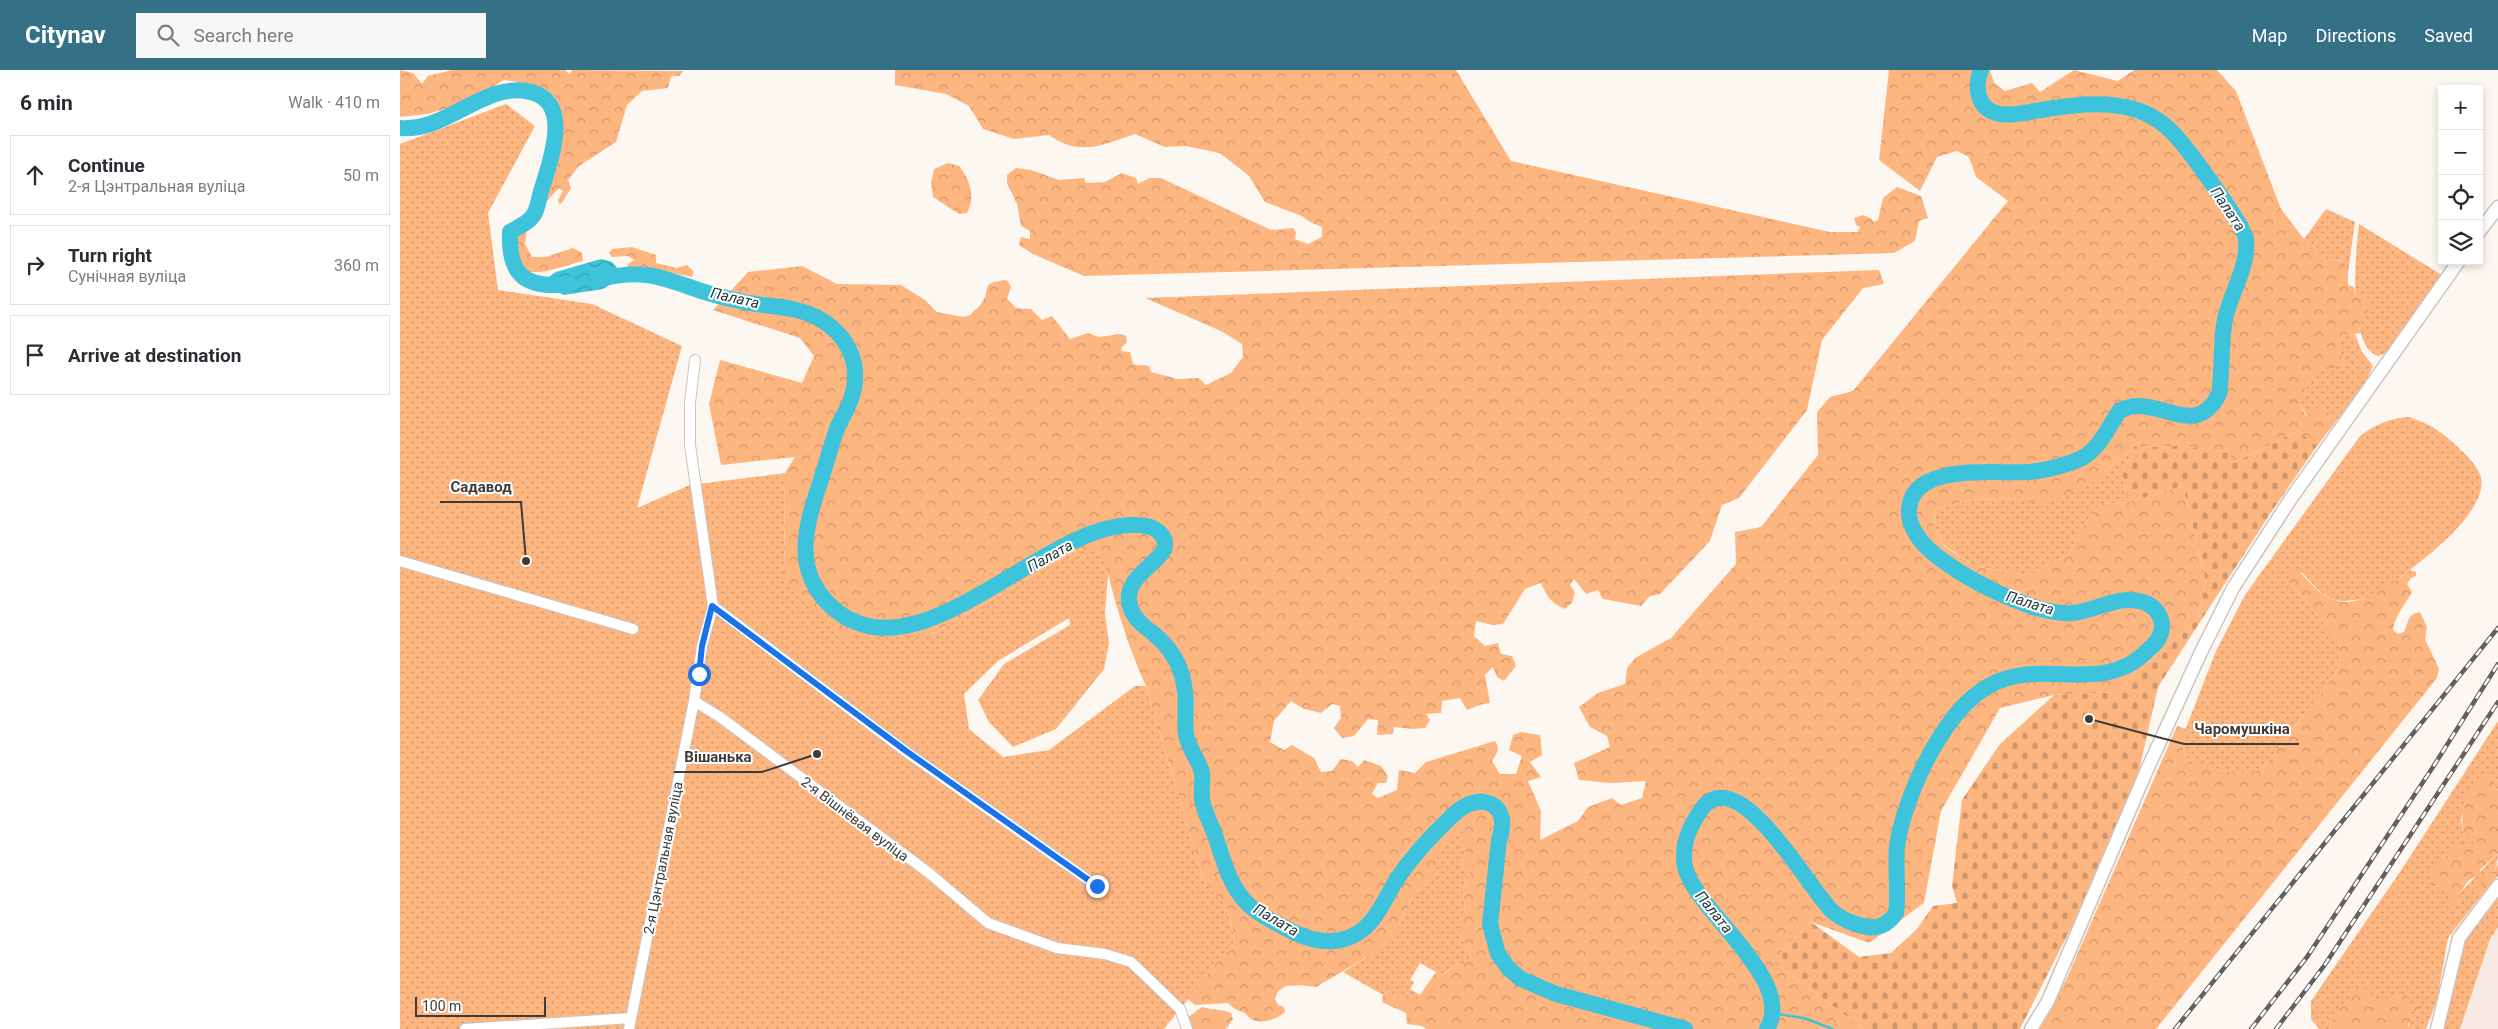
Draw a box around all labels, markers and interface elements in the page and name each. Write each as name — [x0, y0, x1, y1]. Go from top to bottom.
search box — [136, 13, 486, 58]
text: Citynav — [25, 21, 106, 49]
icon: search — [154, 21, 182, 49]
text: Search here — [194, 24, 294, 47]
text: Map — [2252, 25, 2287, 46]
text: Directions — [2315, 25, 2396, 46]
text: Saved — [2424, 25, 2473, 46]
map controls — [2438, 85, 2483, 265]
button: + — [2438, 85, 2483, 130]
text: 6 min — [20, 91, 73, 115]
text: Walk · 410 m — [288, 93, 380, 112]
button: − — [2438, 130, 2483, 175]
text: Continue — [68, 154, 145, 177]
icon: ahead — [21, 161, 49, 189]
text: 50 m — [343, 166, 379, 185]
button: locate — [2438, 175, 2483, 220]
text: 2-я Цэнтральная вуліца — [68, 177, 245, 196]
water label: Палата — [2207, 184, 2249, 235]
button: layers — [2438, 220, 2483, 265]
text: Turn right — [68, 244, 152, 267]
icon: right — [21, 251, 49, 279]
text: 360 m — [334, 256, 379, 275]
text: Сунічная вуліца — [68, 267, 186, 286]
water label: Палата — [709, 284, 761, 312]
icon: arrive — [21, 341, 49, 369]
text: Arrive at destination — [68, 344, 241, 367]
callout: Садавод — [440, 472, 521, 502]
text: Садавод — [450, 478, 512, 496]
water label: Палата — [1024, 536, 1076, 576]
water label: Палата — [2004, 587, 2056, 619]
route start — [688, 663, 711, 686]
callout: Чаромушкіна — [2184, 714, 2299, 744]
text: Чаромушкіна — [2194, 720, 2290, 738]
callout: Вішанька — [674, 742, 762, 772]
text: Вішанька — [684, 748, 752, 766]
street label: 2-я Вішнёвая вуліца — [798, 773, 912, 865]
street label: 2-я Цэнтральная вуліца — [640, 780, 686, 936]
route end — [1086, 875, 1109, 898]
water label: Палата — [1691, 887, 1737, 937]
water label: Палата — [1250, 900, 1302, 940]
scale bar — [415, 994, 546, 1017]
text: 100 m — [422, 998, 461, 1014]

